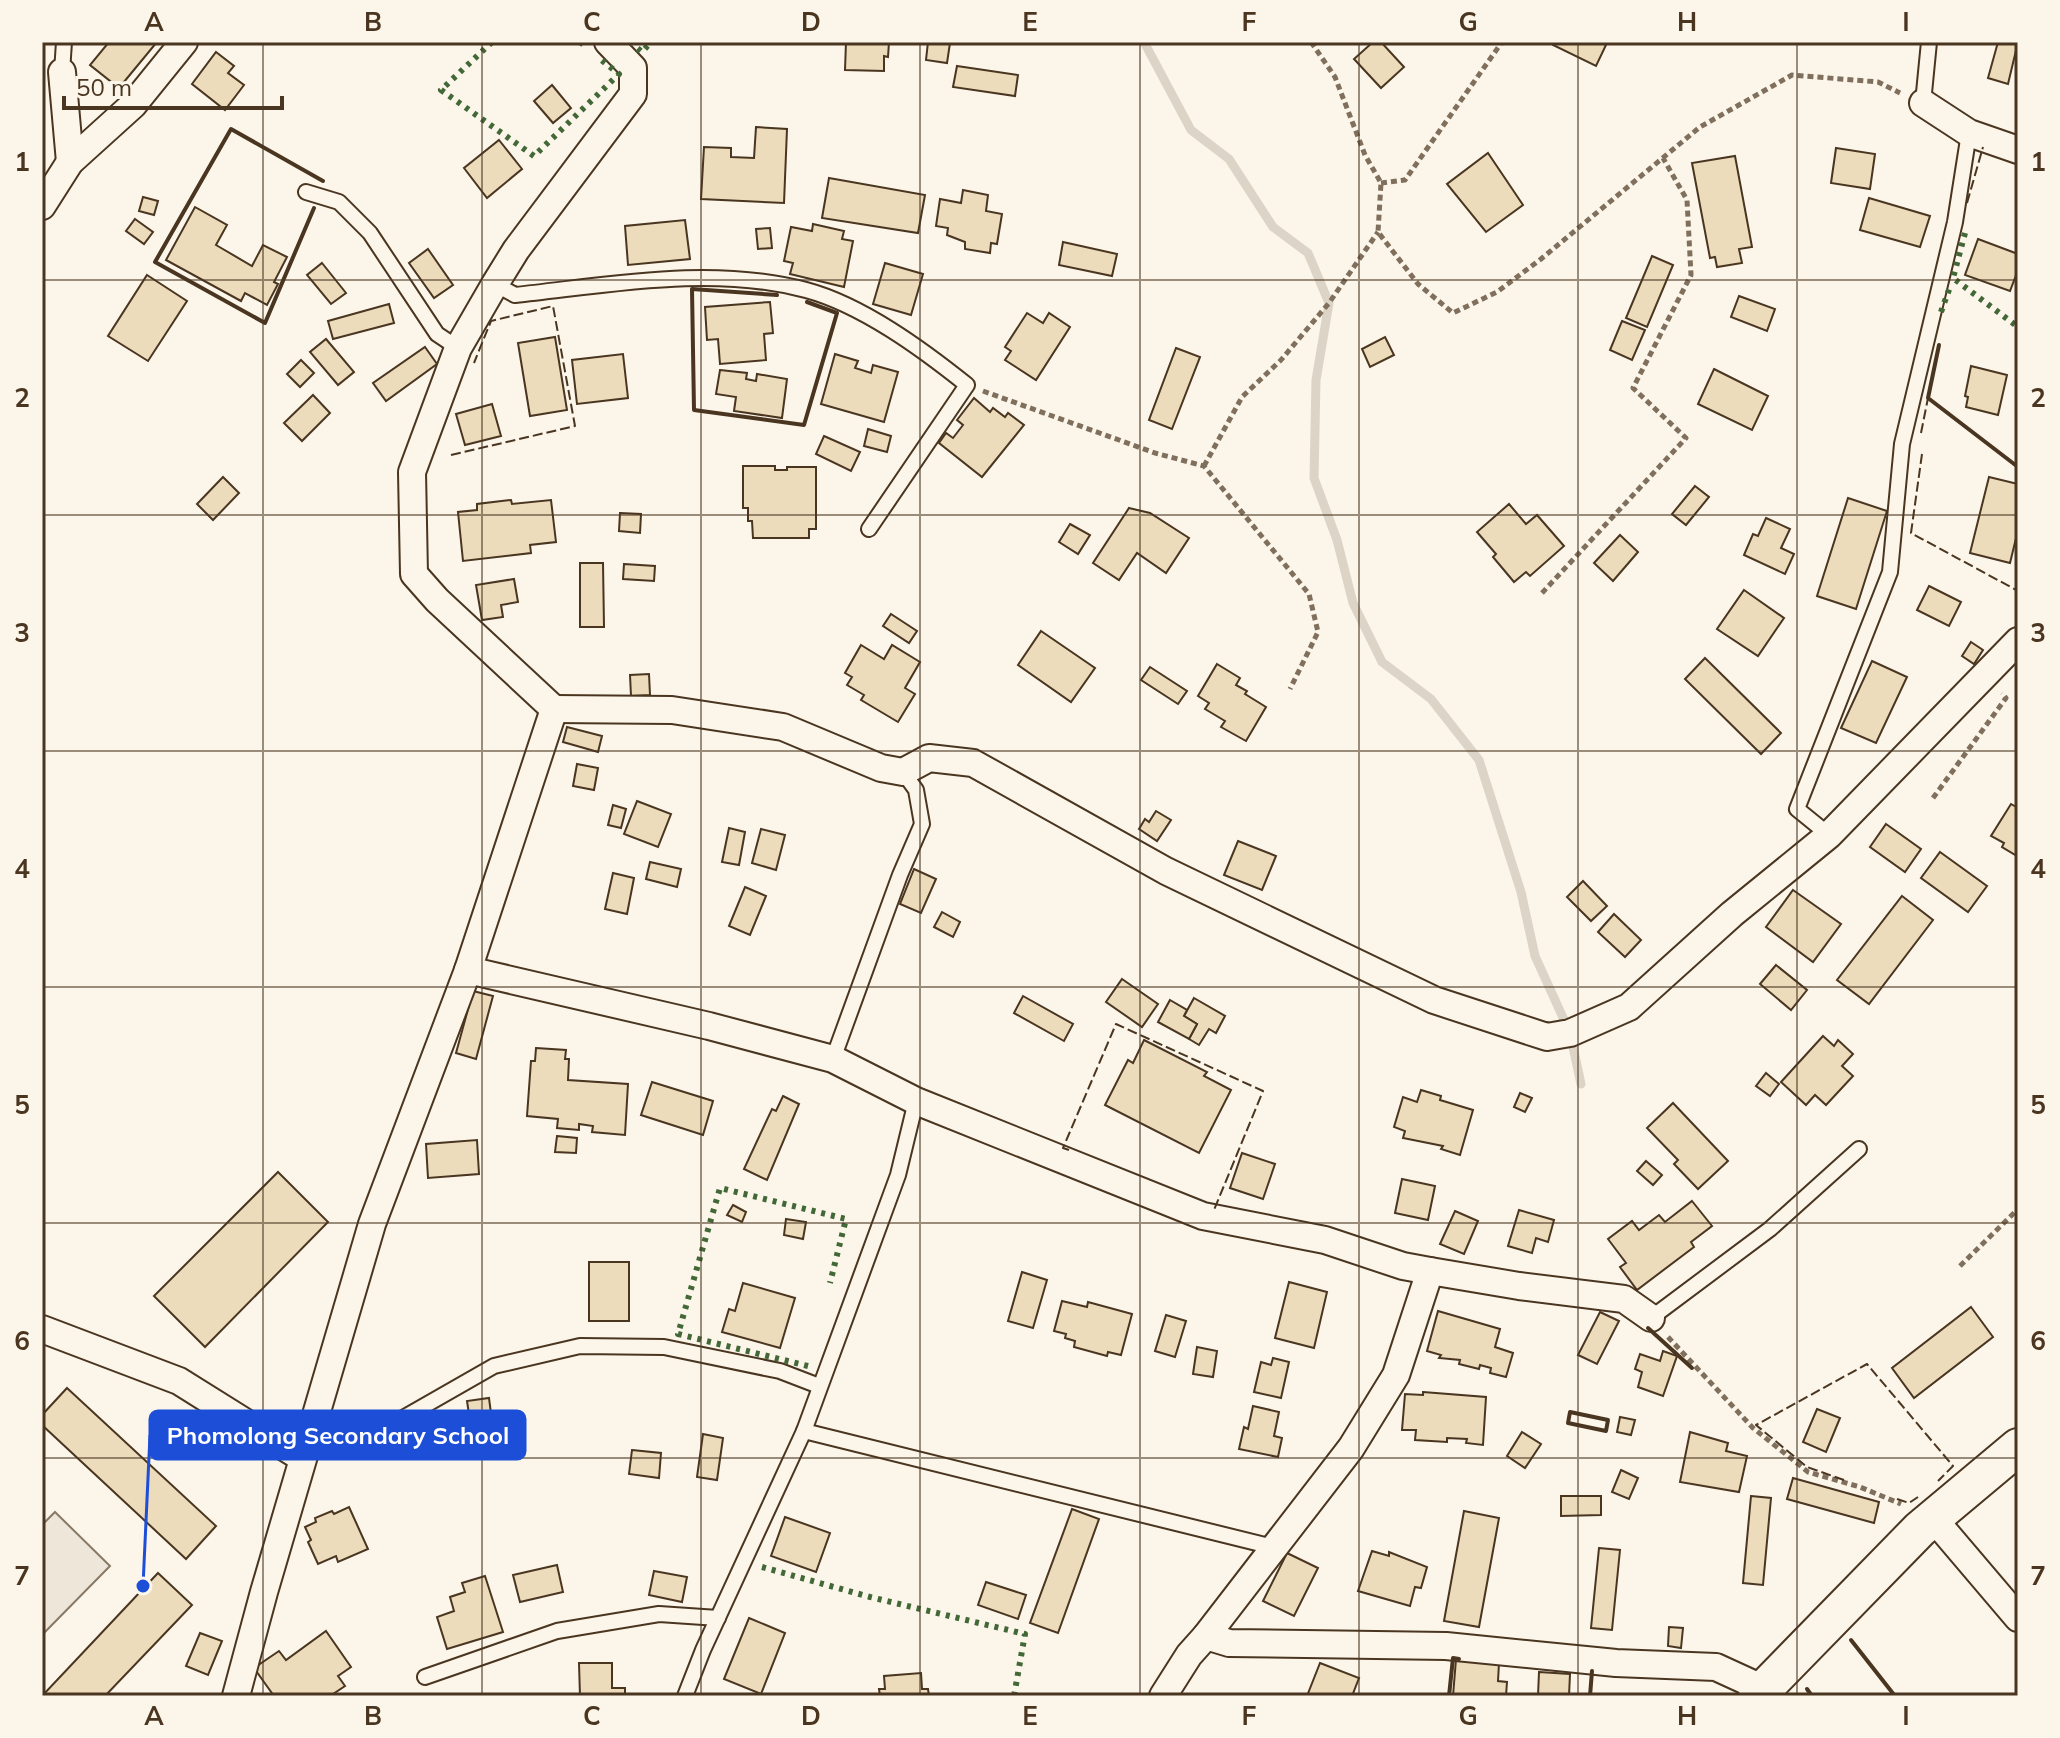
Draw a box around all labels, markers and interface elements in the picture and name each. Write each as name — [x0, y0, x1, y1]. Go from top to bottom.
text: A — [144, 5, 164, 38]
text: B — [364, 5, 382, 38]
text: C — [583, 5, 601, 38]
text: D — [801, 5, 821, 38]
text: E — [1022, 5, 1038, 38]
text: F — [1242, 5, 1257, 38]
text: G — [1458, 5, 1478, 38]
text: H — [1677, 5, 1697, 38]
text: I — [1902, 5, 1910, 38]
scale bar — [64, 60, 282, 110]
text: 50 m — [76, 72, 132, 102]
text: 1 — [14, 145, 30, 178]
text: 1 — [2030, 145, 2046, 178]
text: 2 — [14, 381, 30, 414]
text: 2 — [2030, 381, 2046, 414]
text: 3 — [14, 616, 30, 649]
text: 3 — [2030, 616, 2046, 649]
text: 4 — [14, 852, 30, 885]
text: 4 — [2030, 852, 2046, 885]
text: 5 — [14, 1088, 30, 1121]
text: 5 — [2030, 1088, 2046, 1121]
text: 6 — [14, 1324, 30, 1357]
text: 6 — [2030, 1324, 2046, 1357]
callout: Phomolong Secondary School — [150, 1411, 525, 1459]
text: Phomolong Secondary School — [167, 1420, 509, 1450]
text: 7 — [14, 1559, 30, 1592]
text: 7 — [2030, 1559, 2046, 1592]
text: A — [144, 1699, 164, 1732]
text: B — [364, 1699, 382, 1732]
text: C — [583, 1699, 601, 1732]
text: D — [801, 1699, 821, 1732]
text: E — [1022, 1699, 1038, 1732]
text: F — [1242, 1699, 1257, 1732]
text: G — [1458, 1699, 1478, 1732]
text: H — [1677, 1699, 1697, 1732]
text: I — [1902, 1699, 1910, 1732]

